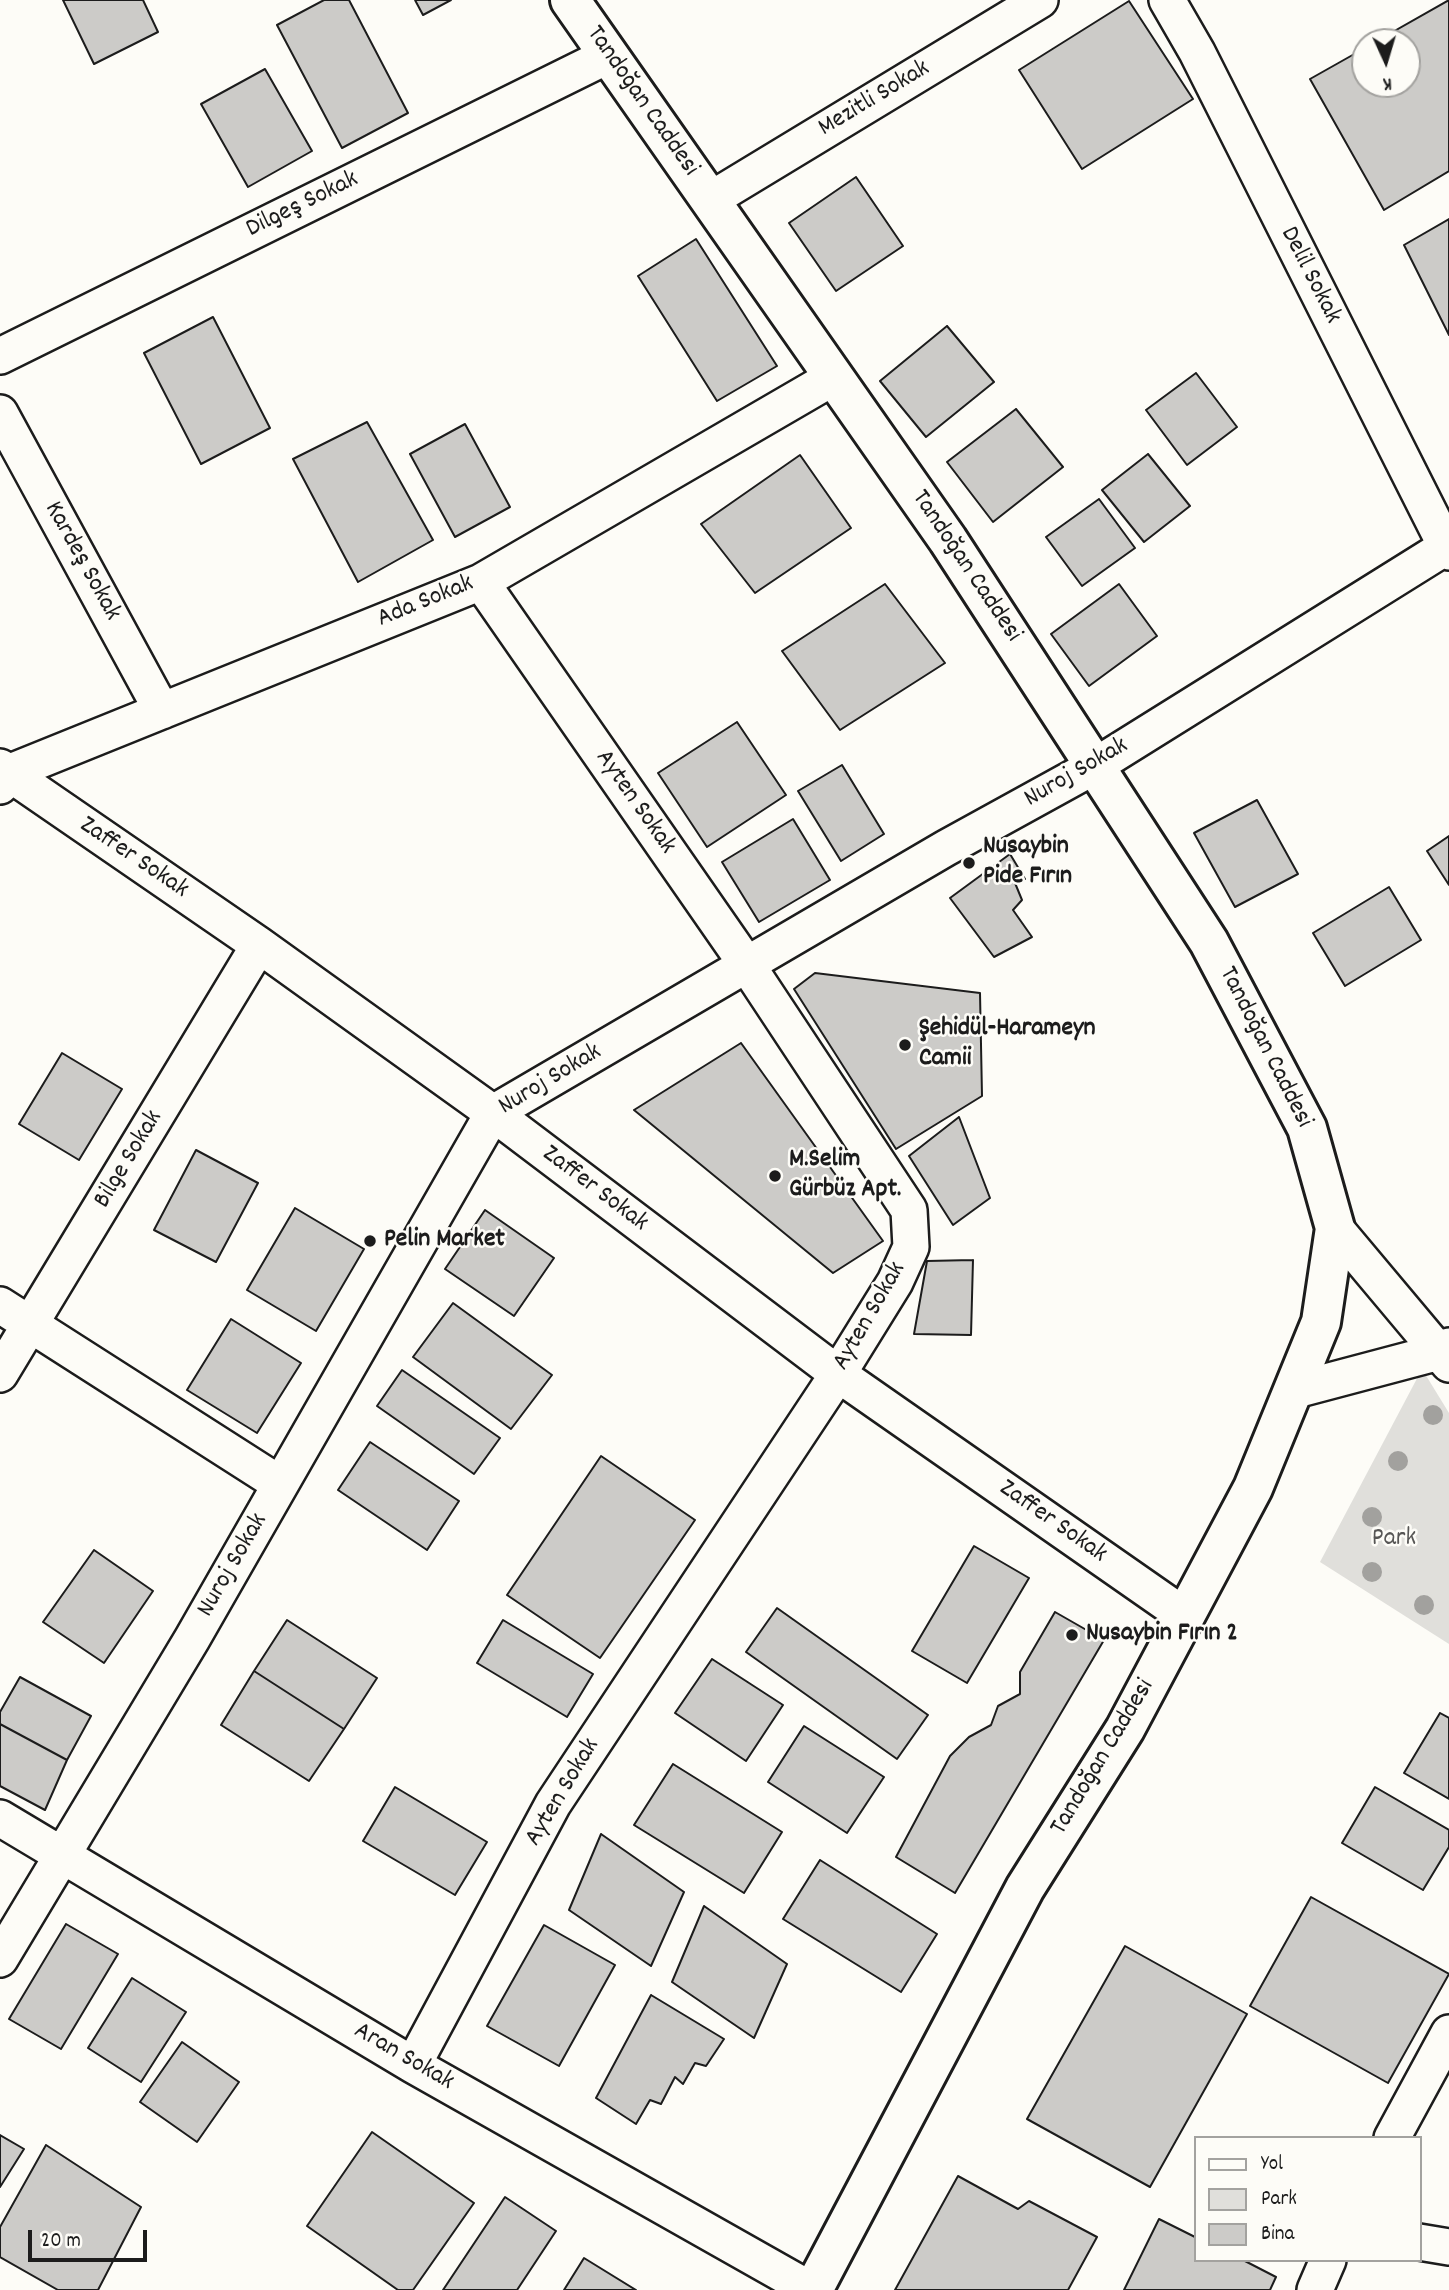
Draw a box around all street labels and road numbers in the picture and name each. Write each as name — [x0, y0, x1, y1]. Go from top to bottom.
street label: Tandoğan Caddesi — [578, 21, 704, 183]
street label: Mezitli Sokak — [814, 55, 936, 145]
street label: Dilgeş Sokak — [242, 165, 364, 247]
street label: Delil Sokak — [1271, 222, 1347, 330]
street label: Tandoğan Caddesi — [903, 485, 1027, 649]
street label: Kardeş Sokak — [36, 497, 126, 627]
street label: Ada Sokak — [373, 570, 479, 636]
street label: Nuroj Sokak — [1020, 732, 1134, 816]
street label: Ayten Sokak — [587, 745, 681, 861]
street label: Zaffer Sokak — [73, 811, 193, 907]
street label: Tandoğan Caddesi — [1210, 962, 1318, 1134]
street label: Nuroj Sokak — [494, 1038, 608, 1124]
street label: Bilge Sokak — [89, 1105, 171, 1215]
street label: Zaffer Sokak — [535, 1140, 653, 1240]
street label: Ayten Sokak — [827, 1257, 915, 1377]
street label: Zaffer Sokak — [992, 1474, 1112, 1572]
street label: Nuroj Sokak — [192, 1509, 276, 1623]
street label: Tandoğan Caddesi — [1045, 1674, 1163, 1842]
street label: Ayten Sokak — [520, 1733, 608, 1853]
street label: Aran Sokak — [347, 2017, 459, 2099]

